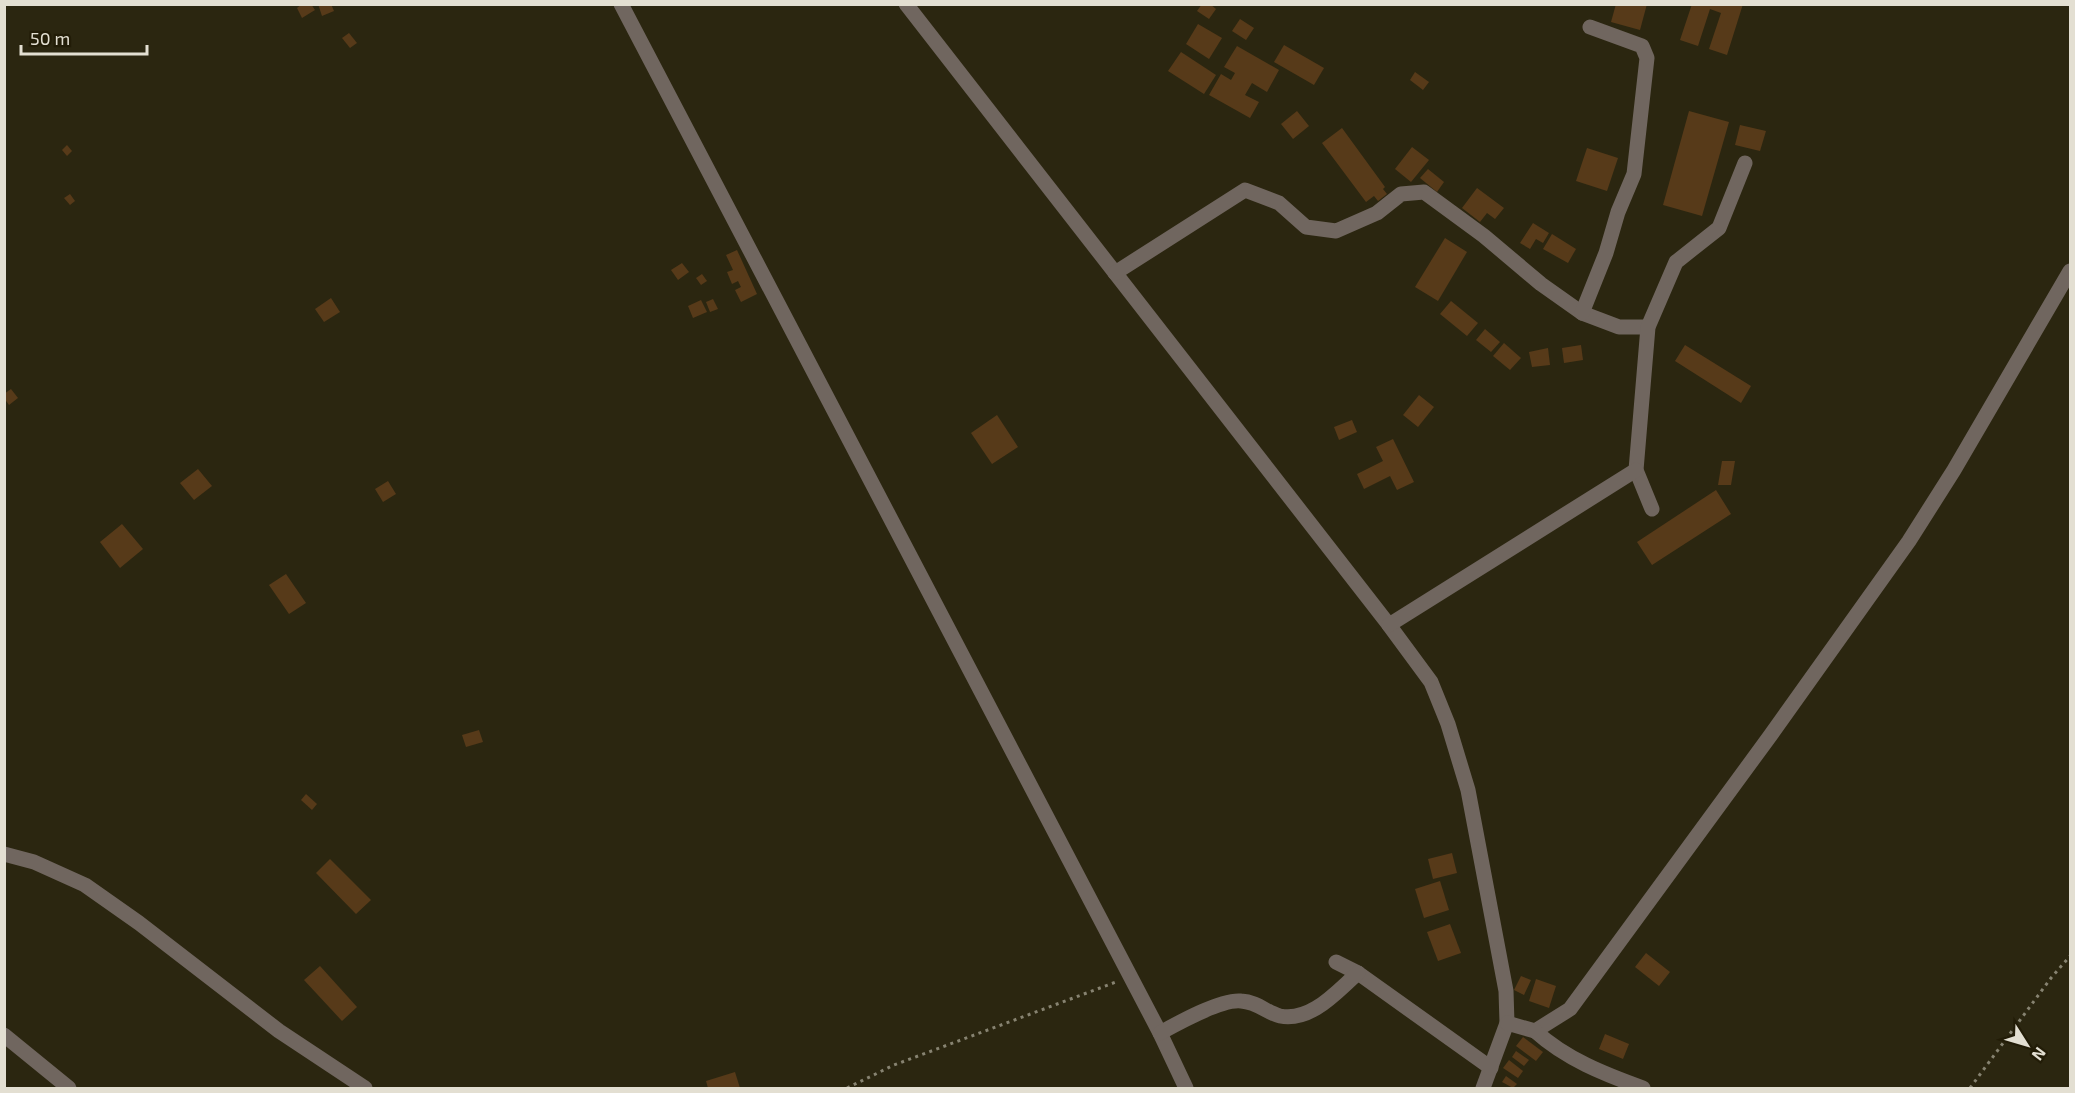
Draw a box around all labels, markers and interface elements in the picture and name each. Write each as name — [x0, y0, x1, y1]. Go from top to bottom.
scale bar — [21, 18, 147, 56]
text: 50 m — [30, 27, 70, 49]
north arrow — [1997, 1015, 2057, 1075]
text: N — [2028, 1044, 2050, 1065]

